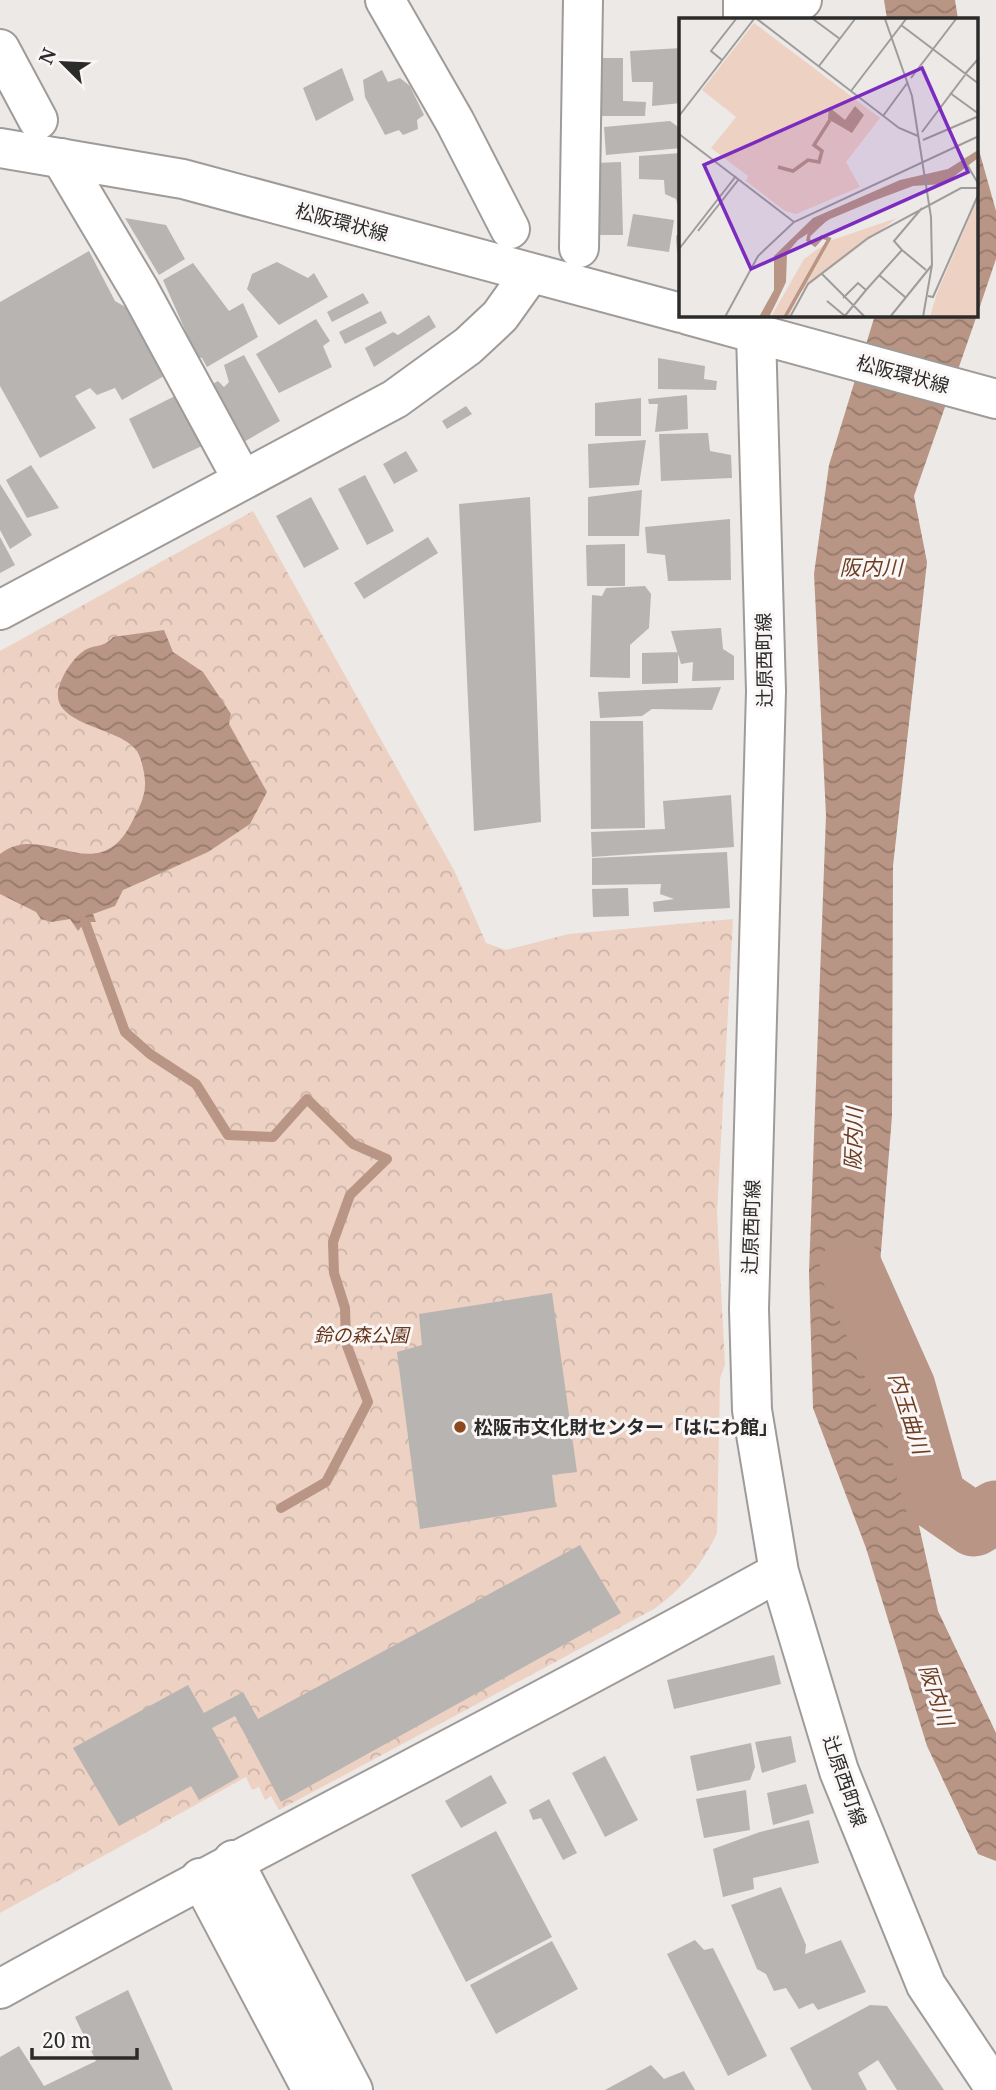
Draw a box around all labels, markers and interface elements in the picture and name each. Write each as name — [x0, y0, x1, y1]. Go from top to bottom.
inset map — [679, 18, 978, 317]
north arrow — [28, 28, 98, 98]
text: N — [33, 44, 62, 68]
street label: 松阪環状線 — [293, 197, 391, 247]
street label: 松阪環状線 — [854, 349, 952, 399]
water label: 阪内川 — [840, 553, 904, 581]
street label: 辻原西町線 — [750, 612, 778, 708]
water label: 阪内川 — [838, 1105, 868, 1171]
street label: 辻原西町線 — [736, 1179, 766, 1275]
park label: 鈴の森公園 — [313, 1322, 411, 1348]
water label: 内玉曲川 — [883, 1369, 936, 1459]
place label: 松阪市文化財センター「はにわ館」 — [474, 1414, 778, 1440]
marker: 松阪市文化財センター「はにわ館」 — [452, 1419, 468, 1435]
water label: 阪内川 — [914, 1661, 961, 1731]
street label: 辻原西町線 — [817, 1732, 873, 1830]
scale bar — [32, 2016, 136, 2060]
text: 20 m — [42, 2026, 91, 2054]

